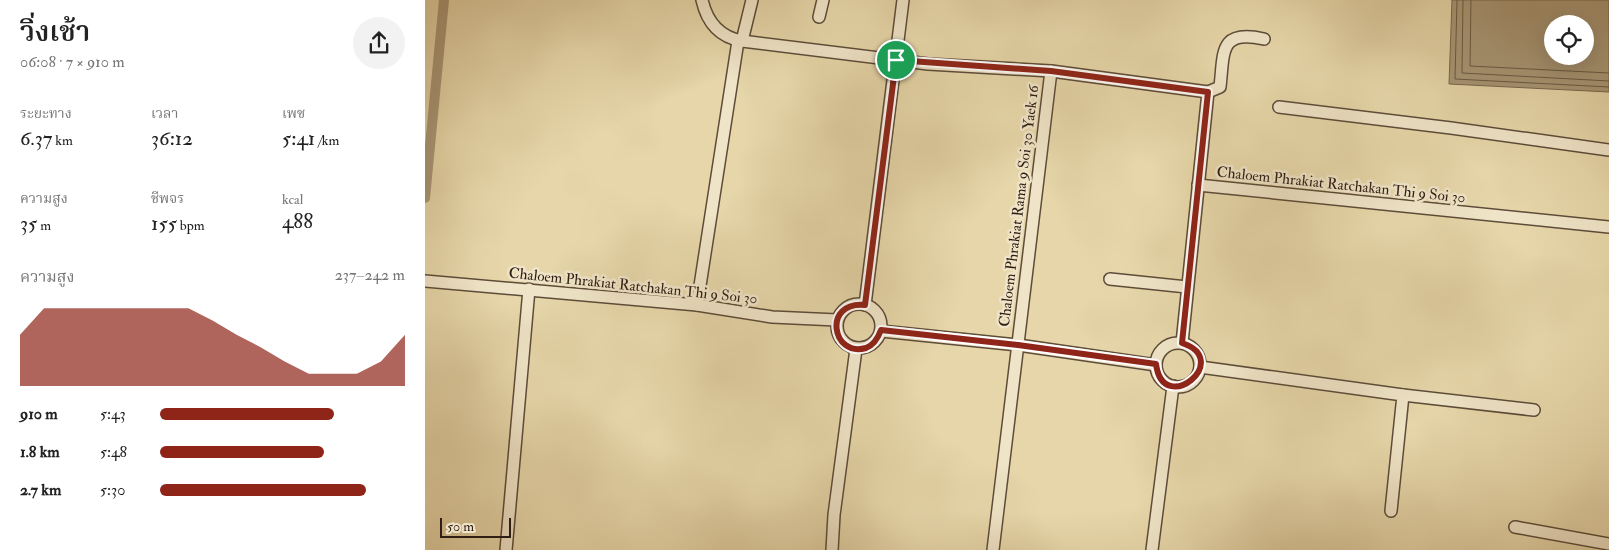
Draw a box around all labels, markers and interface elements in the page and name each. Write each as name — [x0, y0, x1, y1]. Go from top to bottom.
text: วิ่งเช้า — [20, 15, 90, 50]
map controls — [1544, 15, 1594, 65]
button: locate — [1544, 15, 1594, 65]
button: share — [353, 17, 405, 69]
pin — [875, 39, 917, 81]
icon: arrive — [882, 46, 910, 74]
text: 06:08 · 7 × 910 m — [20, 52, 125, 72]
street label: Chaloem Phrakiat Rama 9 Soi 30 Yaek 16 — [995, 83, 1043, 328]
text: ระยะทาง — [20, 105, 72, 122]
text: เวลา — [151, 105, 178, 122]
text: เพซ — [282, 105, 305, 122]
text: 6.37 — [20, 125, 52, 152]
text: 36:12 — [151, 125, 193, 152]
text: 5:41 — [282, 125, 315, 152]
text: km — [52, 132, 73, 149]
text: /km — [315, 132, 339, 149]
street label: Chaloem Phrakiat Ratchakan Thi 9 Soi 30 — [1216, 162, 1466, 208]
text: ความสูง — [20, 190, 68, 207]
text: ชีพจร — [151, 190, 184, 207]
text: kcal — [282, 191, 303, 208]
text: 488 — [282, 208, 313, 235]
text: 35 — [20, 210, 37, 237]
text: 155 — [151, 210, 177, 237]
text: m — [37, 217, 51, 234]
text: bpm — [177, 217, 205, 234]
street label: Chaloem Phrakiat Ratchakan Thi 9 Soi 30 — [508, 263, 758, 309]
text: 237–242 m — [335, 265, 405, 285]
text: ความสูง — [20, 267, 75, 287]
text: 910 m — [20, 404, 58, 424]
text: 5:43 — [100, 404, 126, 424]
text: 1.8 km — [20, 442, 60, 462]
text: 5:48 — [100, 442, 127, 462]
text: 2.7 km — [20, 480, 61, 500]
text: 5:30 — [100, 480, 125, 500]
scale bar — [440, 515, 511, 538]
text: 50 m — [447, 518, 474, 535]

